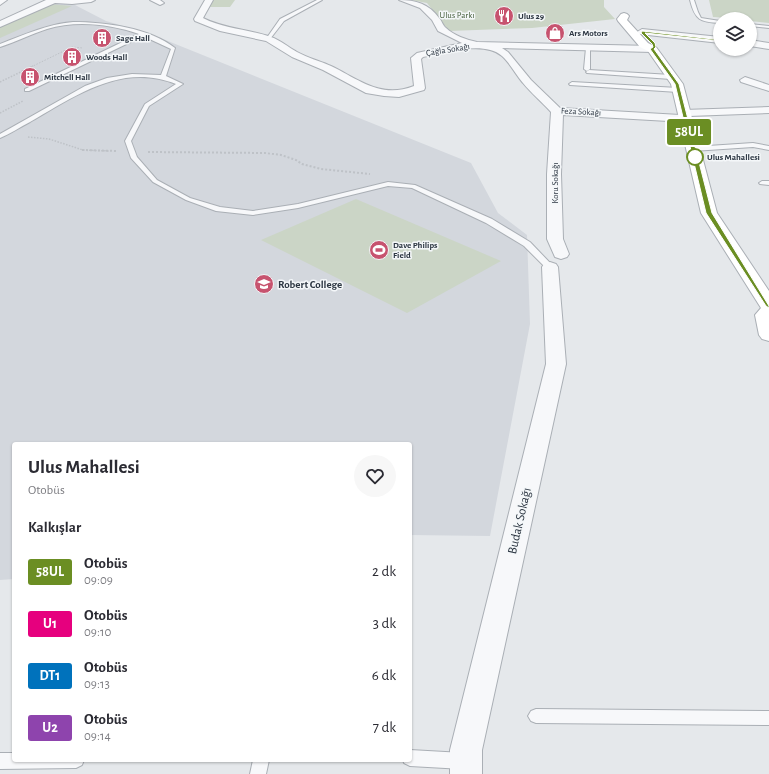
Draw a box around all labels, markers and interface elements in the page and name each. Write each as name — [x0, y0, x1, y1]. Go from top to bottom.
restaurant icon: Ulus 29 — [493, 5, 515, 27]
park label: Ulus Parkı — [440, 11, 474, 20]
place label: Ulus 29 — [518, 12, 545, 21]
map controls — [713, 12, 757, 56]
button: layers — [713, 12, 757, 56]
shop icon: Ars Motors — [544, 22, 566, 44]
building icon: Sage Hall — [91, 27, 113, 49]
place label: Ars Motors — [569, 29, 608, 38]
place label: Sage Hall — [116, 34, 150, 43]
street label: Çağla Sokağı — [425, 42, 471, 58]
building icon: Woods Hall — [61, 46, 83, 68]
place label: Woods Hall — [86, 53, 127, 62]
building icon: Mitchell Hall — [19, 66, 41, 88]
place label: Mitchell Hall — [44, 73, 90, 82]
street label: Feza Sokağı — [561, 106, 601, 118]
line badge: 58UL — [661, 119, 717, 145]
text: 58UL — [675, 125, 703, 139]
marker: Ulus Mahallesi — [686, 148, 704, 166]
place label: Ulus Mahallesi — [707, 153, 760, 162]
street label: Koru Sokağı — [551, 162, 560, 204]
sports icon: Dave Philips Field — [368, 239, 390, 261]
place label: Dave Philips Field — [393, 241, 438, 260]
school or university icon: Robert College — [253, 273, 275, 295]
place label: Robert College — [278, 279, 342, 290]
button: heart — [354, 455, 396, 497]
text: Ulus Mahallesi — [28, 458, 140, 477]
text: Otobüs — [28, 484, 65, 497]
street label: Budak Sokağı — [506, 486, 534, 556]
text: Kalkışlar — [28, 520, 81, 535]
text: Otobüs — [84, 556, 127, 571]
text: 2 dk — [372, 564, 396, 579]
text: 58UL — [36, 565, 64, 579]
text: 09:09 — [84, 574, 113, 587]
text: Otobüs — [84, 608, 127, 623]
text: 3 dk — [373, 616, 396, 631]
text: U1 — [43, 617, 57, 631]
text: 09:10 — [84, 626, 111, 639]
text: Otobüs — [84, 660, 127, 675]
text: 6 dk — [372, 668, 396, 683]
text: DT1 — [40, 669, 60, 683]
text: 09:13 — [84, 678, 110, 691]
text: Otobüs — [84, 712, 127, 727]
text: 7 dk — [373, 720, 396, 735]
text: U2 — [42, 721, 58, 735]
text: 09:14 — [84, 730, 111, 743]

